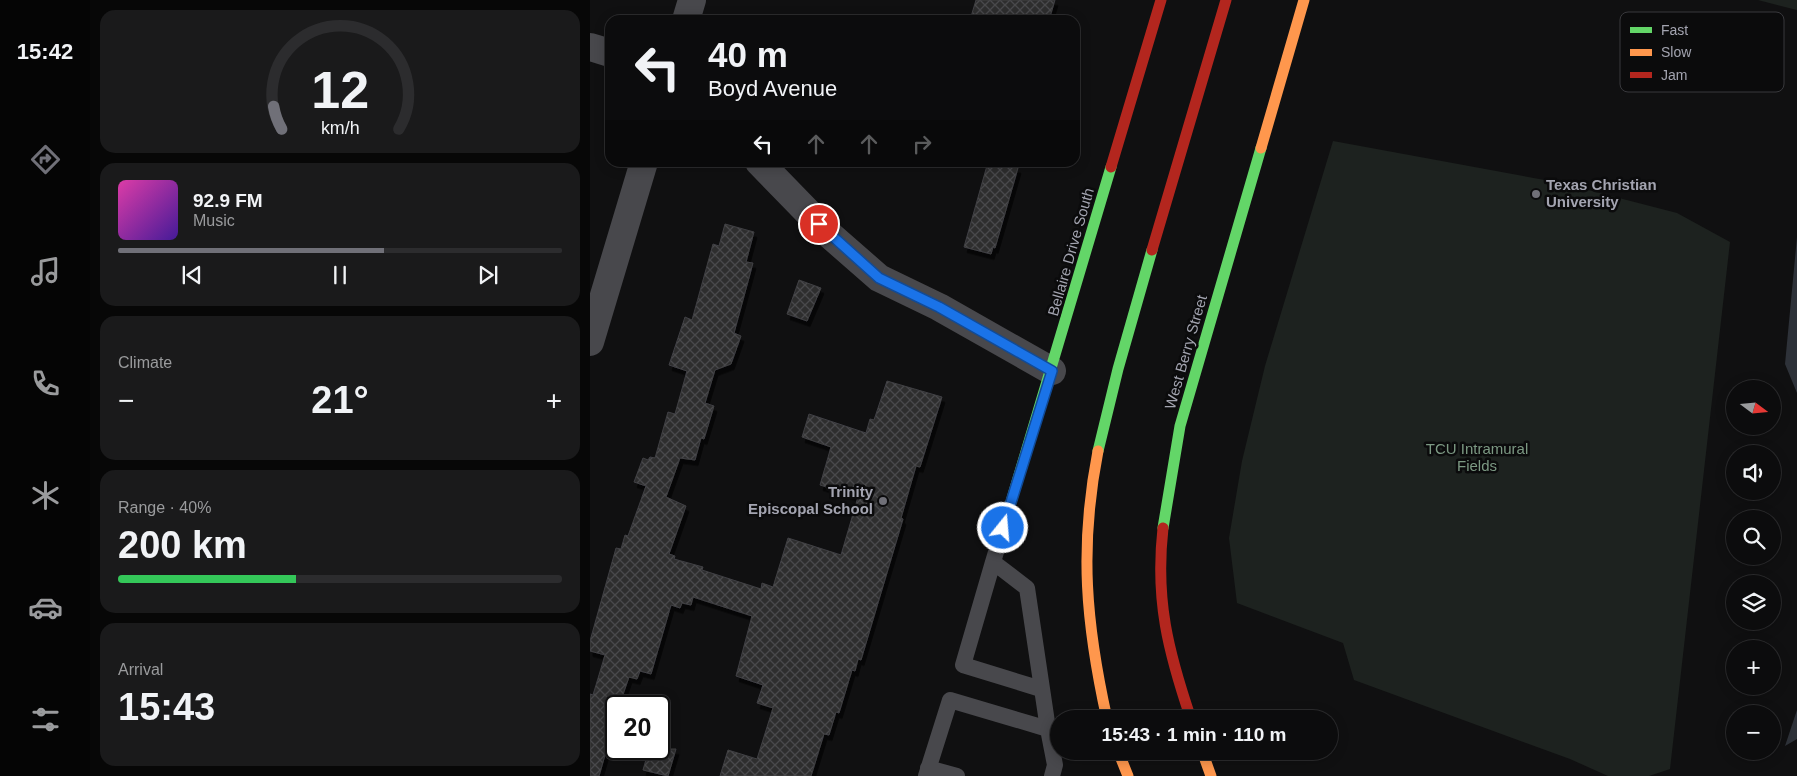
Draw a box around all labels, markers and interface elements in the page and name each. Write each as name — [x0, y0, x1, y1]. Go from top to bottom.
legend — [1620, 12, 1784, 92]
text: Fast — [1661, 22, 1688, 38]
icon: left — [625, 35, 690, 100]
text: 40 m — [708, 35, 788, 74]
text: 15:42 — [17, 39, 73, 64]
text: Slow — [1661, 44, 1692, 60]
text: 12 — [311, 61, 369, 119]
text: Jam — [1661, 67, 1687, 83]
text: Boyd Avenue — [708, 76, 837, 101]
text: km/h — [321, 118, 359, 138]
icon: left — [749, 130, 777, 158]
icon: ahead — [802, 130, 830, 158]
icon: ahead — [855, 130, 883, 158]
icon: right — [908, 130, 936, 158]
icon: directions — [28, 142, 63, 177]
place label: Texas Christian University — [1546, 176, 1657, 210]
street label: Bellaire Drive South — [1044, 186, 1097, 318]
marker: Texas Christian University — [1530, 188, 1542, 200]
text: 92.9 FM — [193, 190, 263, 211]
pin — [798, 203, 840, 245]
icon: arrive — [805, 210, 833, 238]
text: Music — [193, 212, 235, 229]
icon: music — [28, 254, 63, 289]
icon: previous — [178, 261, 206, 289]
icon: pause — [326, 261, 354, 289]
icon: next — [474, 261, 502, 289]
street label: West Berry Street — [1161, 292, 1210, 411]
text: Climate — [118, 354, 172, 371]
icon: phone — [28, 366, 63, 401]
text: 21° — [311, 379, 369, 421]
north arrow — [1726, 380, 1781, 435]
map controls — [1726, 380, 1781, 760]
text: − — [118, 385, 134, 416]
text: + — [546, 385, 562, 416]
park label: TCU Intramural Fields — [1426, 440, 1528, 474]
button: sound — [1726, 445, 1781, 500]
icon: climate — [28, 478, 63, 513]
place label: Trinity Episcopal School — [748, 483, 874, 517]
marker: Trinity Episcopal School — [877, 495, 889, 507]
text: Range · 40% — [118, 499, 211, 516]
position arrow — [976, 501, 1028, 553]
button: search — [1726, 510, 1781, 565]
text: 200 km — [118, 524, 247, 566]
button: layers — [1726, 575, 1781, 630]
icon: car — [28, 590, 63, 625]
button: + — [1726, 640, 1781, 695]
text: Arrival — [118, 661, 163, 678]
text: 15:43 — [118, 686, 215, 728]
speed limit sign: 20 — [605, 695, 670, 760]
icon: filters — [28, 702, 63, 737]
button: − — [1726, 705, 1781, 760]
text: 15:43 · 1 min · 110 m — [1102, 724, 1286, 745]

